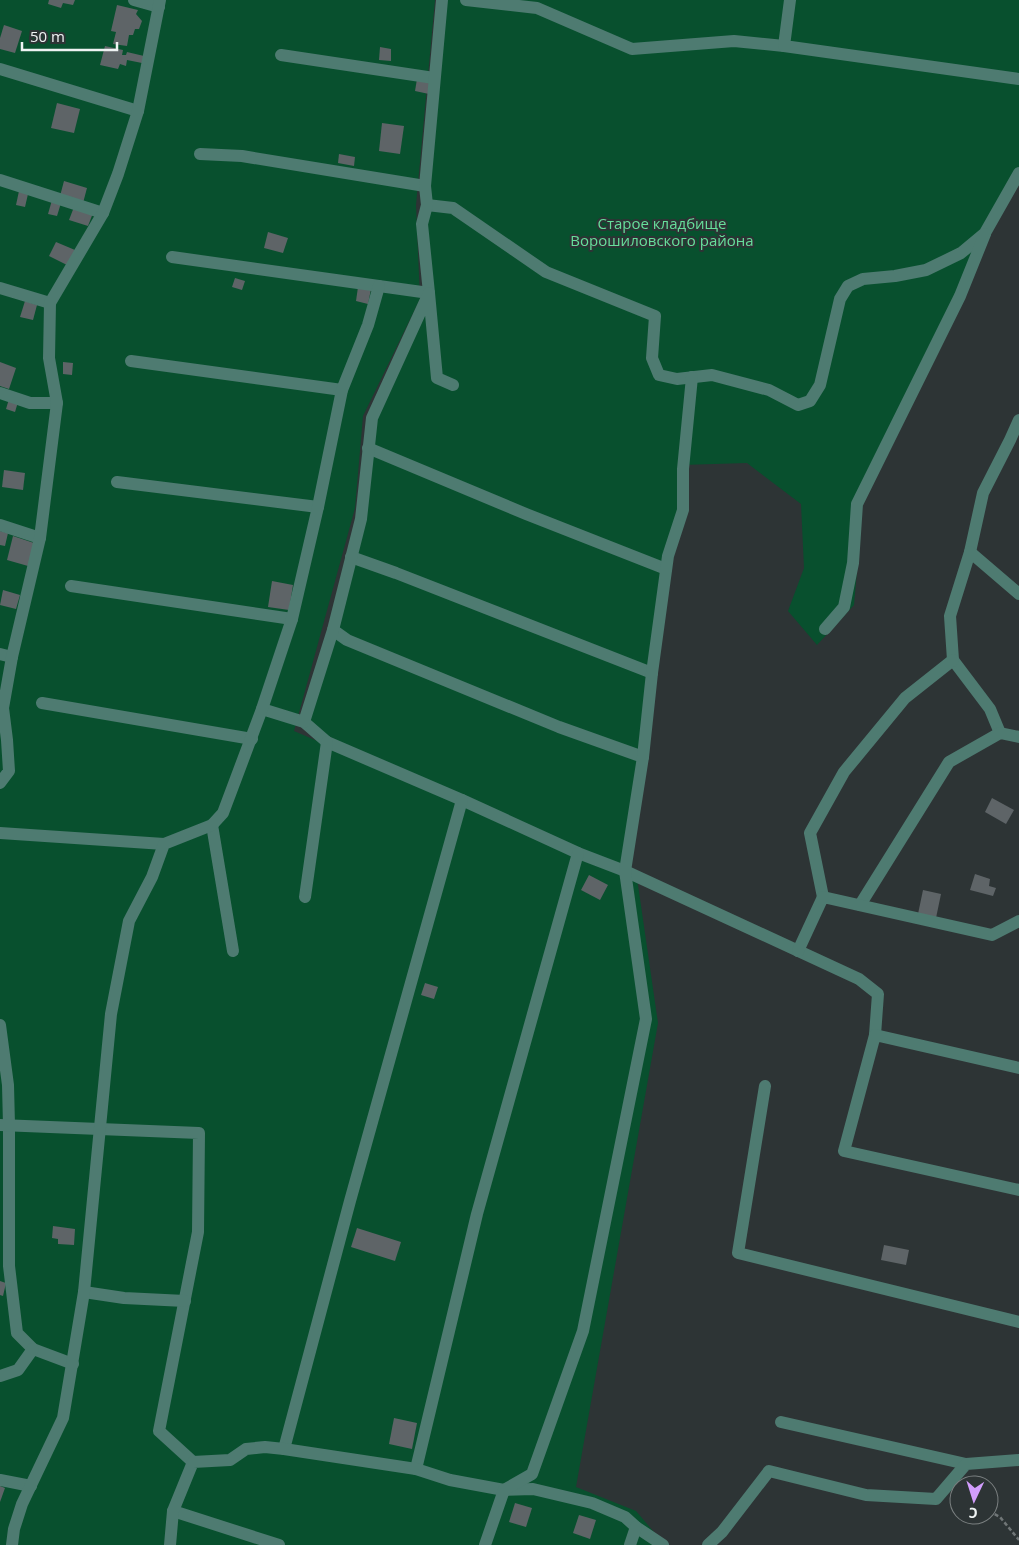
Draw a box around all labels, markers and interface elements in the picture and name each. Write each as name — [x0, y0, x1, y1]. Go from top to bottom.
scale bar — [22, 20, 118, 52]
text: 50 m — [30, 26, 65, 46]
park label: Старое кладбище Ворошиловского района — [570, 213, 754, 250]
north arrow — [949, 1475, 999, 1525]
text: С — [968, 1504, 978, 1523]

